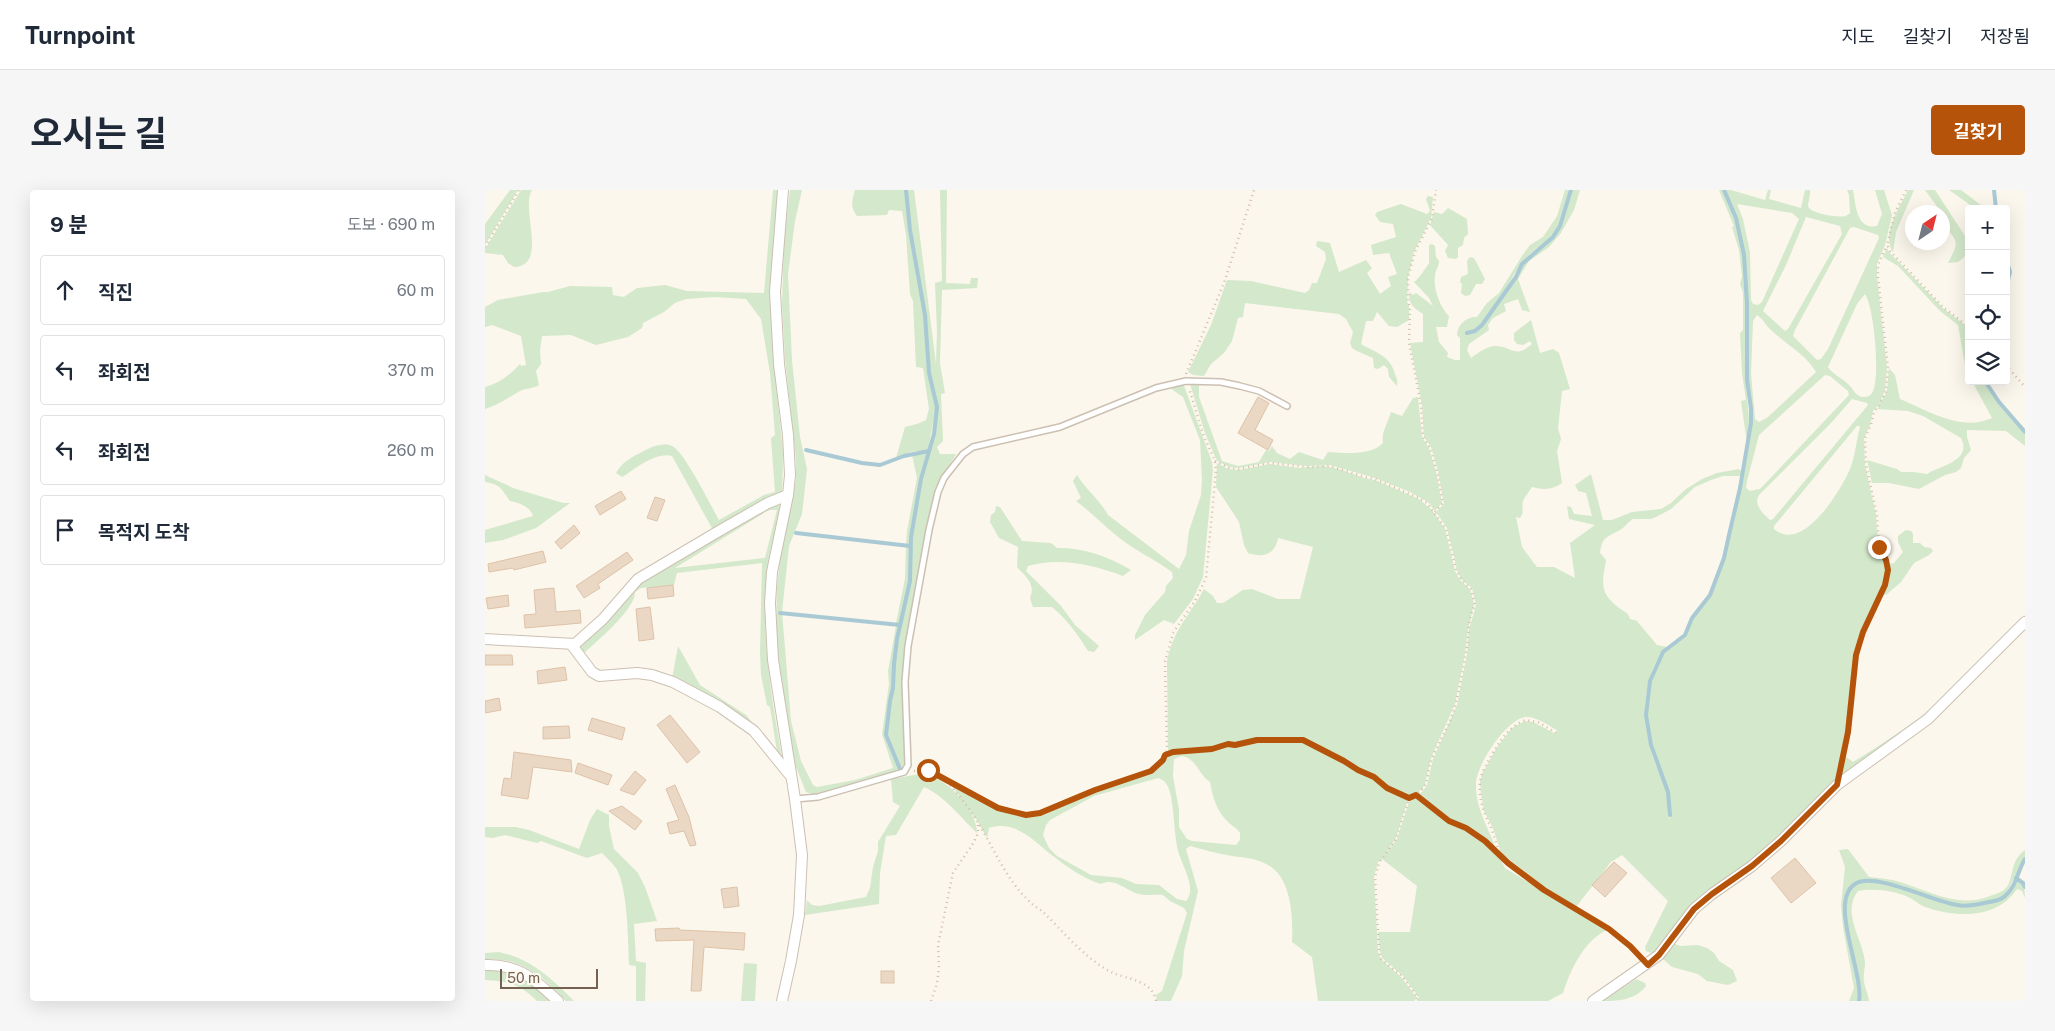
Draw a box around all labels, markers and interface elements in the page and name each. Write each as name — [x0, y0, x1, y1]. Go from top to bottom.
text: Turnpoint — [25, 21, 135, 49]
text: 지도 — [1842, 26, 1875, 47]
text: 길찾기 — [1903, 26, 1952, 47]
text: 저장됨 — [1980, 26, 2030, 47]
button: 길찾기 — [1931, 105, 2025, 155]
text: 오시는 길 — [30, 113, 167, 154]
north arrow — [1905, 205, 1950, 250]
map controls — [1965, 205, 2010, 385]
button: + — [1965, 205, 2010, 250]
text: 9 분 — [50, 212, 88, 237]
text: 도보 · 690 m — [347, 215, 435, 234]
button: − — [1965, 250, 2010, 295]
icon: ahead — [51, 276, 79, 304]
text: 직진 — [98, 281, 133, 303]
text: 60 m — [397, 281, 434, 300]
button: locate — [1965, 295, 2010, 340]
button: layers — [1965, 340, 2010, 385]
icon: left — [51, 356, 79, 384]
text: 좌회전 — [98, 361, 150, 383]
text: 370 m — [387, 361, 434, 380]
icon: left — [51, 436, 79, 464]
text: 좌회전 — [98, 441, 150, 463]
text: 260 m — [387, 441, 434, 460]
icon: arrive — [51, 516, 79, 544]
text: 목적지 도착 — [98, 521, 190, 543]
route end — [1868, 536, 1891, 559]
route start — [917, 759, 940, 782]
scale bar — [500, 966, 597, 989]
text: 50 m — [507, 970, 540, 986]

